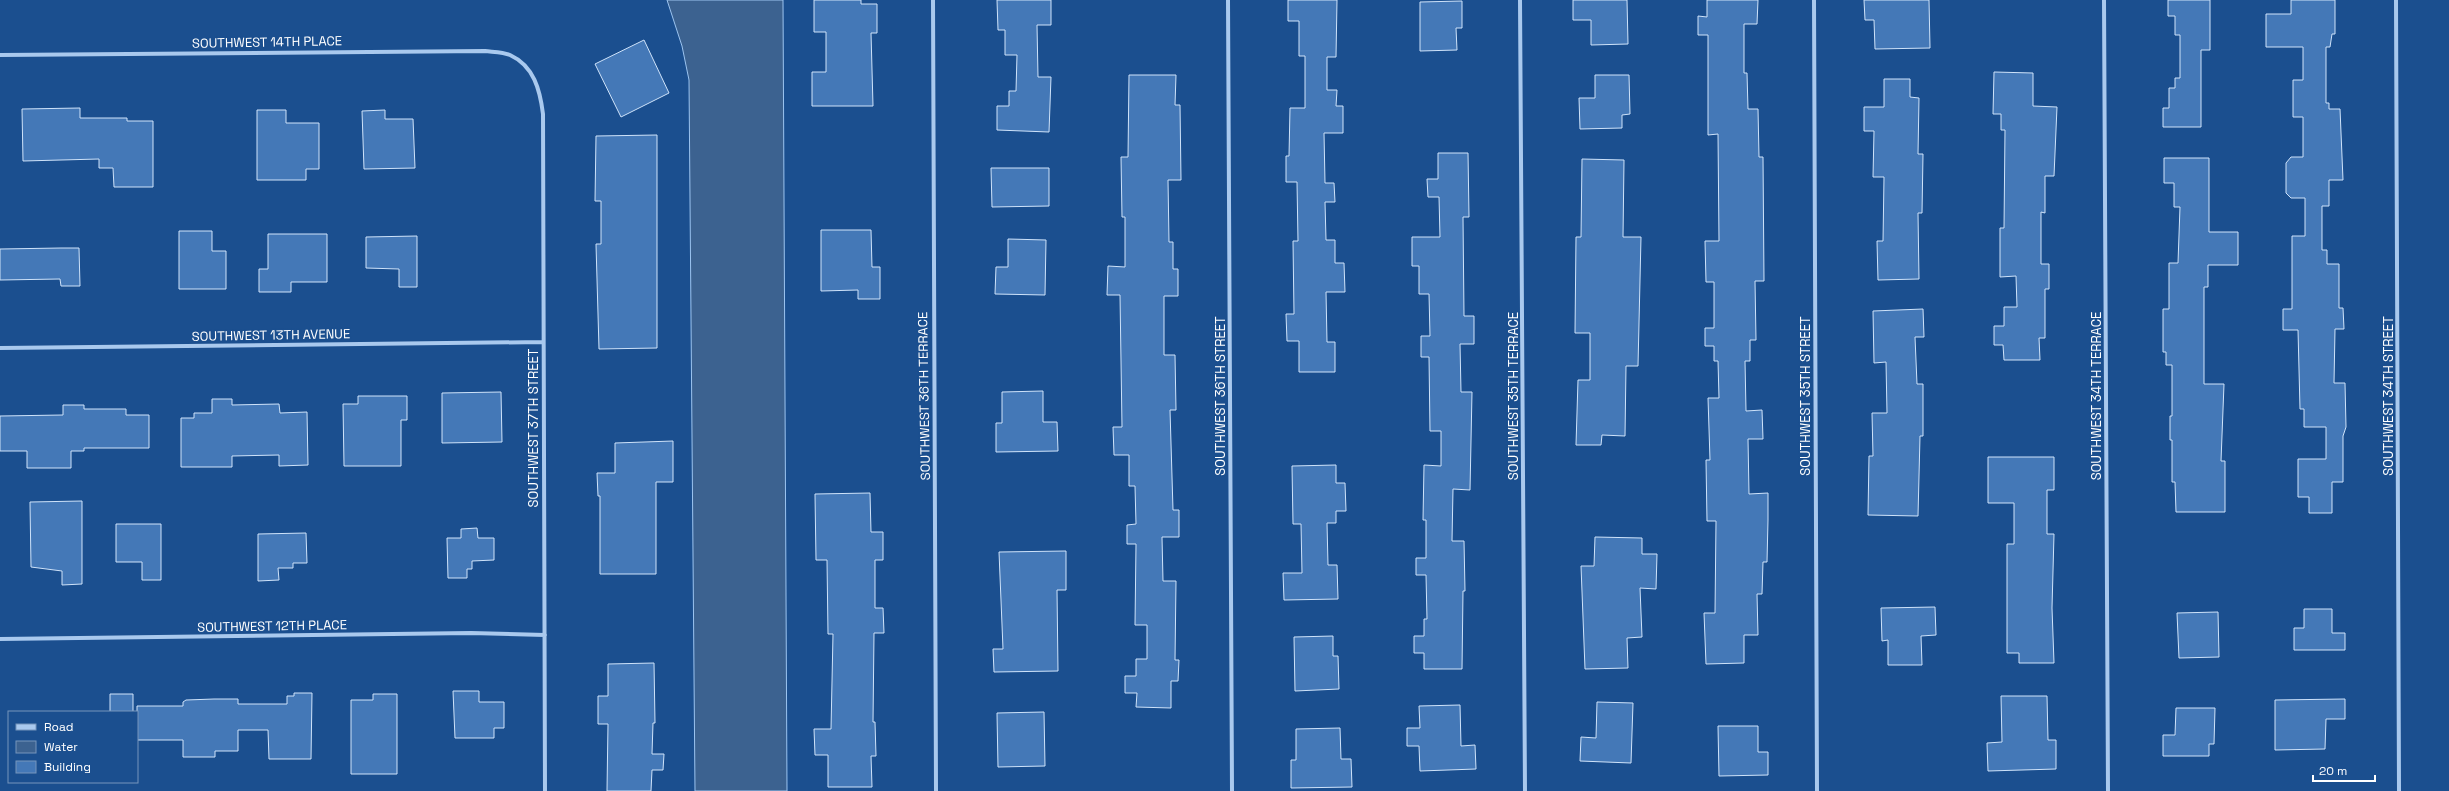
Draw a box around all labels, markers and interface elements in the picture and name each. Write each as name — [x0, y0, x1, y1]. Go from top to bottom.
street label: SOUTHWEST 14TH PLACE — [192, 32, 342, 52]
street label: SOUTHWEST 36TH TERRACE — [914, 312, 934, 480]
street label: SOUTHWEST 35TH TERRACE — [1505, 312, 1522, 480]
street label: SOUTHWEST 34TH TERRACE — [2088, 312, 2105, 480]
street label: SOUTHWEST 36TH STREET — [1212, 316, 1229, 476]
street label: SOUTHWEST 35TH STREET — [1797, 316, 1814, 476]
street label: SOUTHWEST 34TH STREET — [2380, 316, 2397, 476]
street label: SOUTHWEST 13TH AVENUE — [192, 325, 350, 345]
street label: SOUTHWEST 37TH STREET — [525, 348, 542, 507]
street label: SOUTHWEST 12TH PLACE — [197, 616, 347, 636]
legend — [8, 711, 138, 783]
text: Road — [44, 719, 73, 735]
text: Water — [44, 739, 78, 755]
scale bar — [2313, 757, 2375, 783]
text: Building — [44, 759, 91, 775]
text: 20 m — [2319, 763, 2347, 779]

